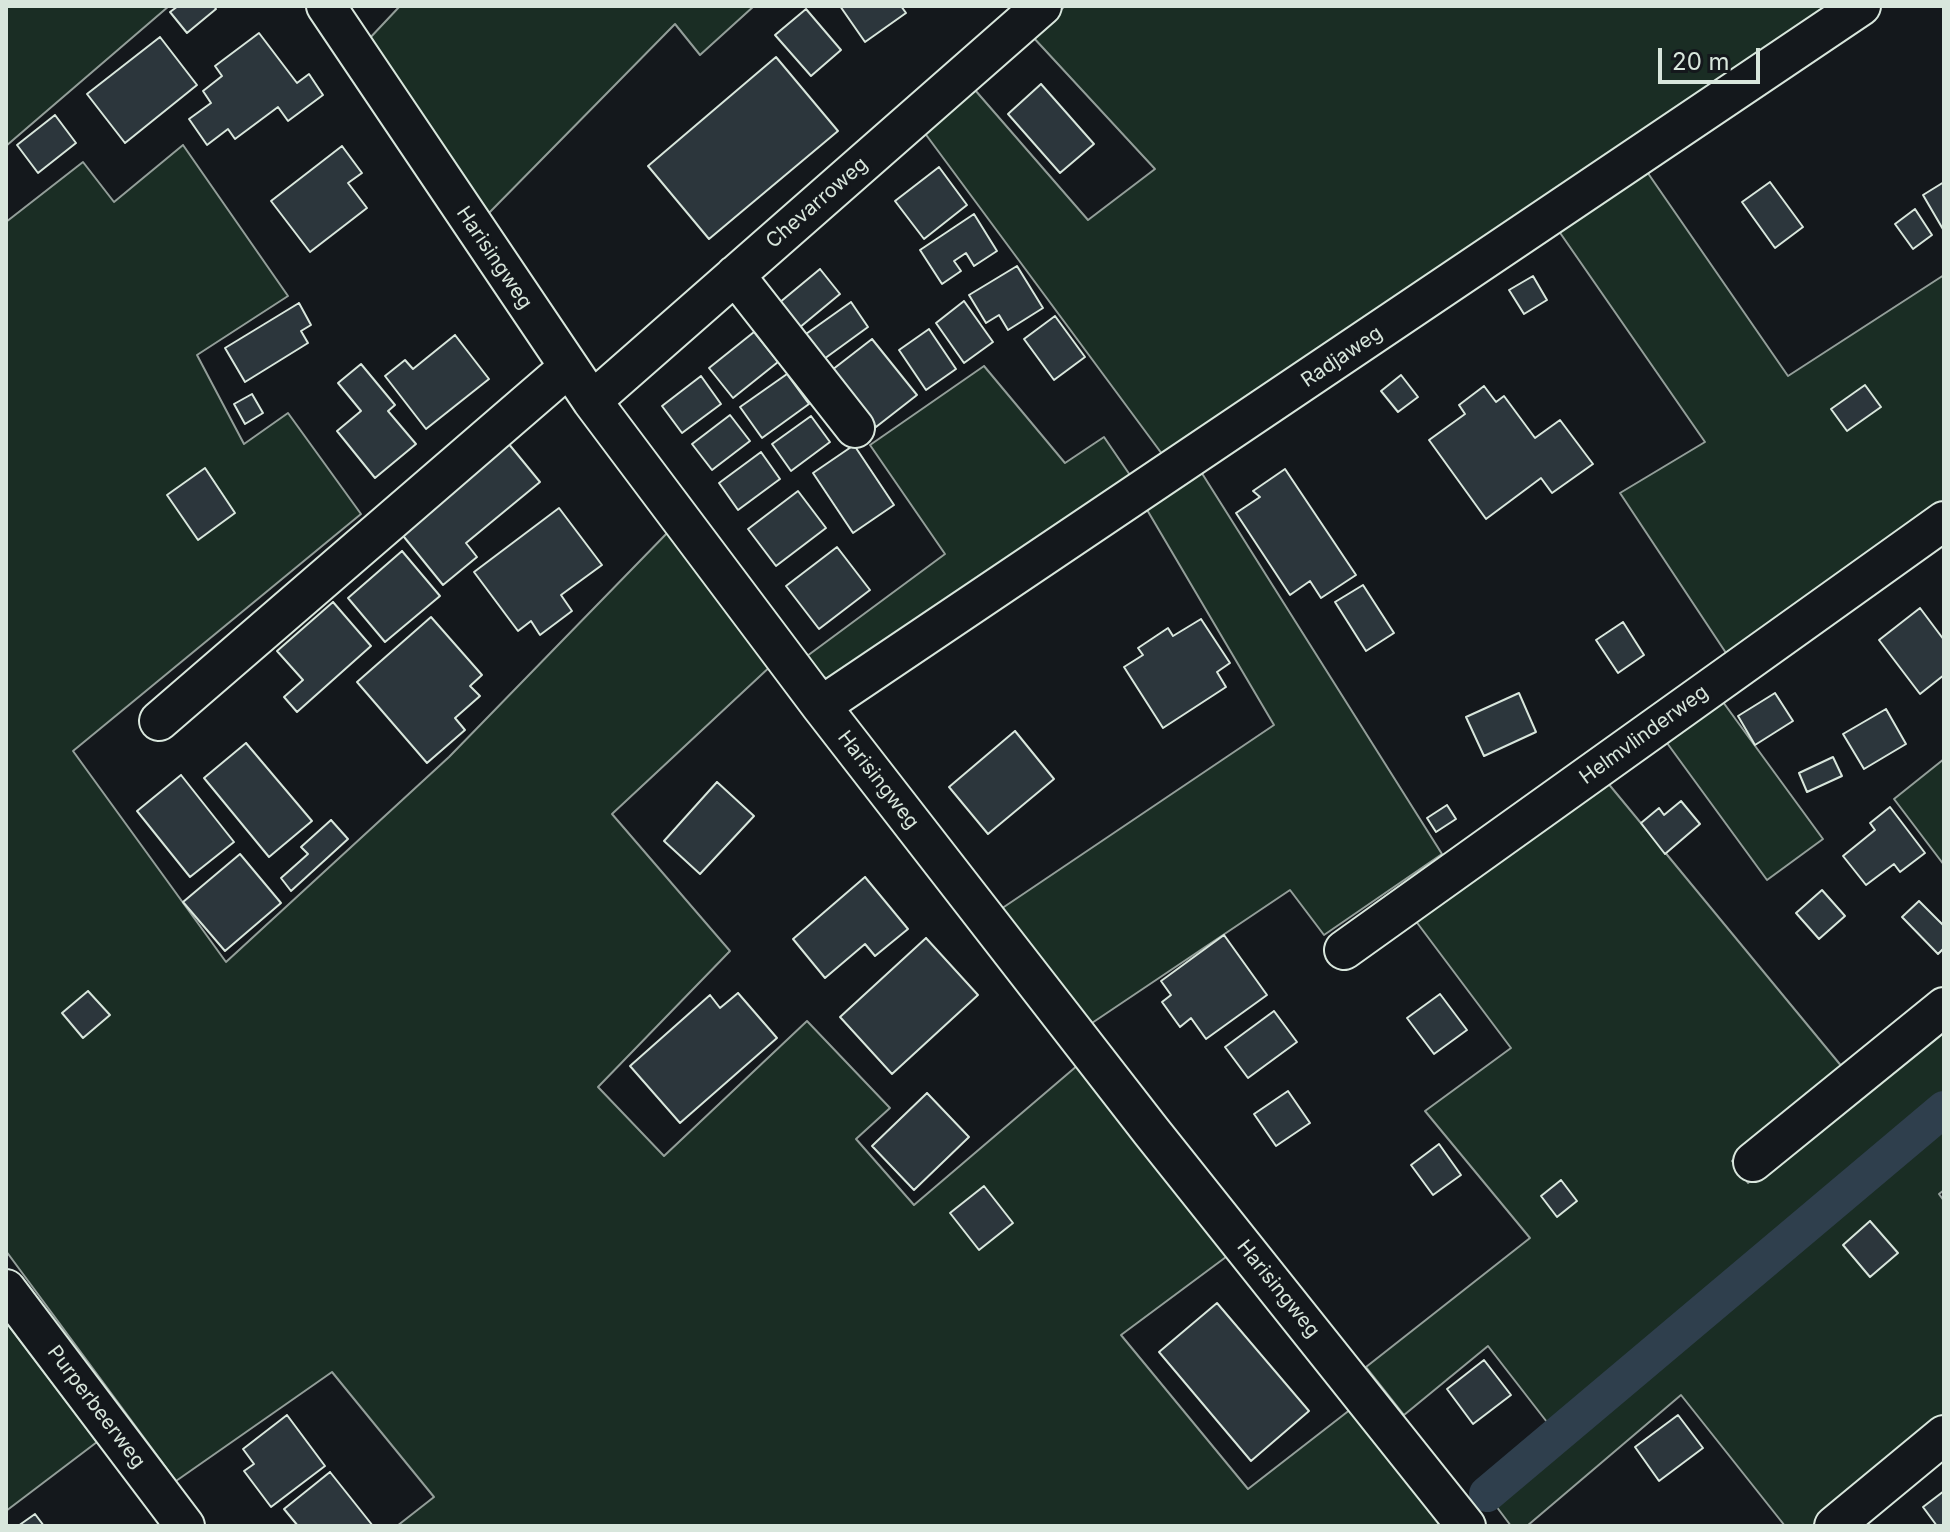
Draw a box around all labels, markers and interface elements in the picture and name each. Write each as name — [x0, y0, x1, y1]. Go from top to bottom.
scale bar — [1662, 32, 1764, 82]
text: 20 m — [1672, 47, 1730, 76]
street label: Chevarroweg — [761, 152, 873, 254]
street label: Harisingweg — [451, 202, 537, 314]
street label: Radjaweg — [1297, 321, 1387, 393]
street label: Helmvlinderweg — [1575, 680, 1713, 790]
street label: Harisingweg — [832, 726, 924, 834]
street label: Harisingweg — [1231, 1236, 1325, 1342]
street label: Purperbeerweg — [42, 1341, 150, 1473]

